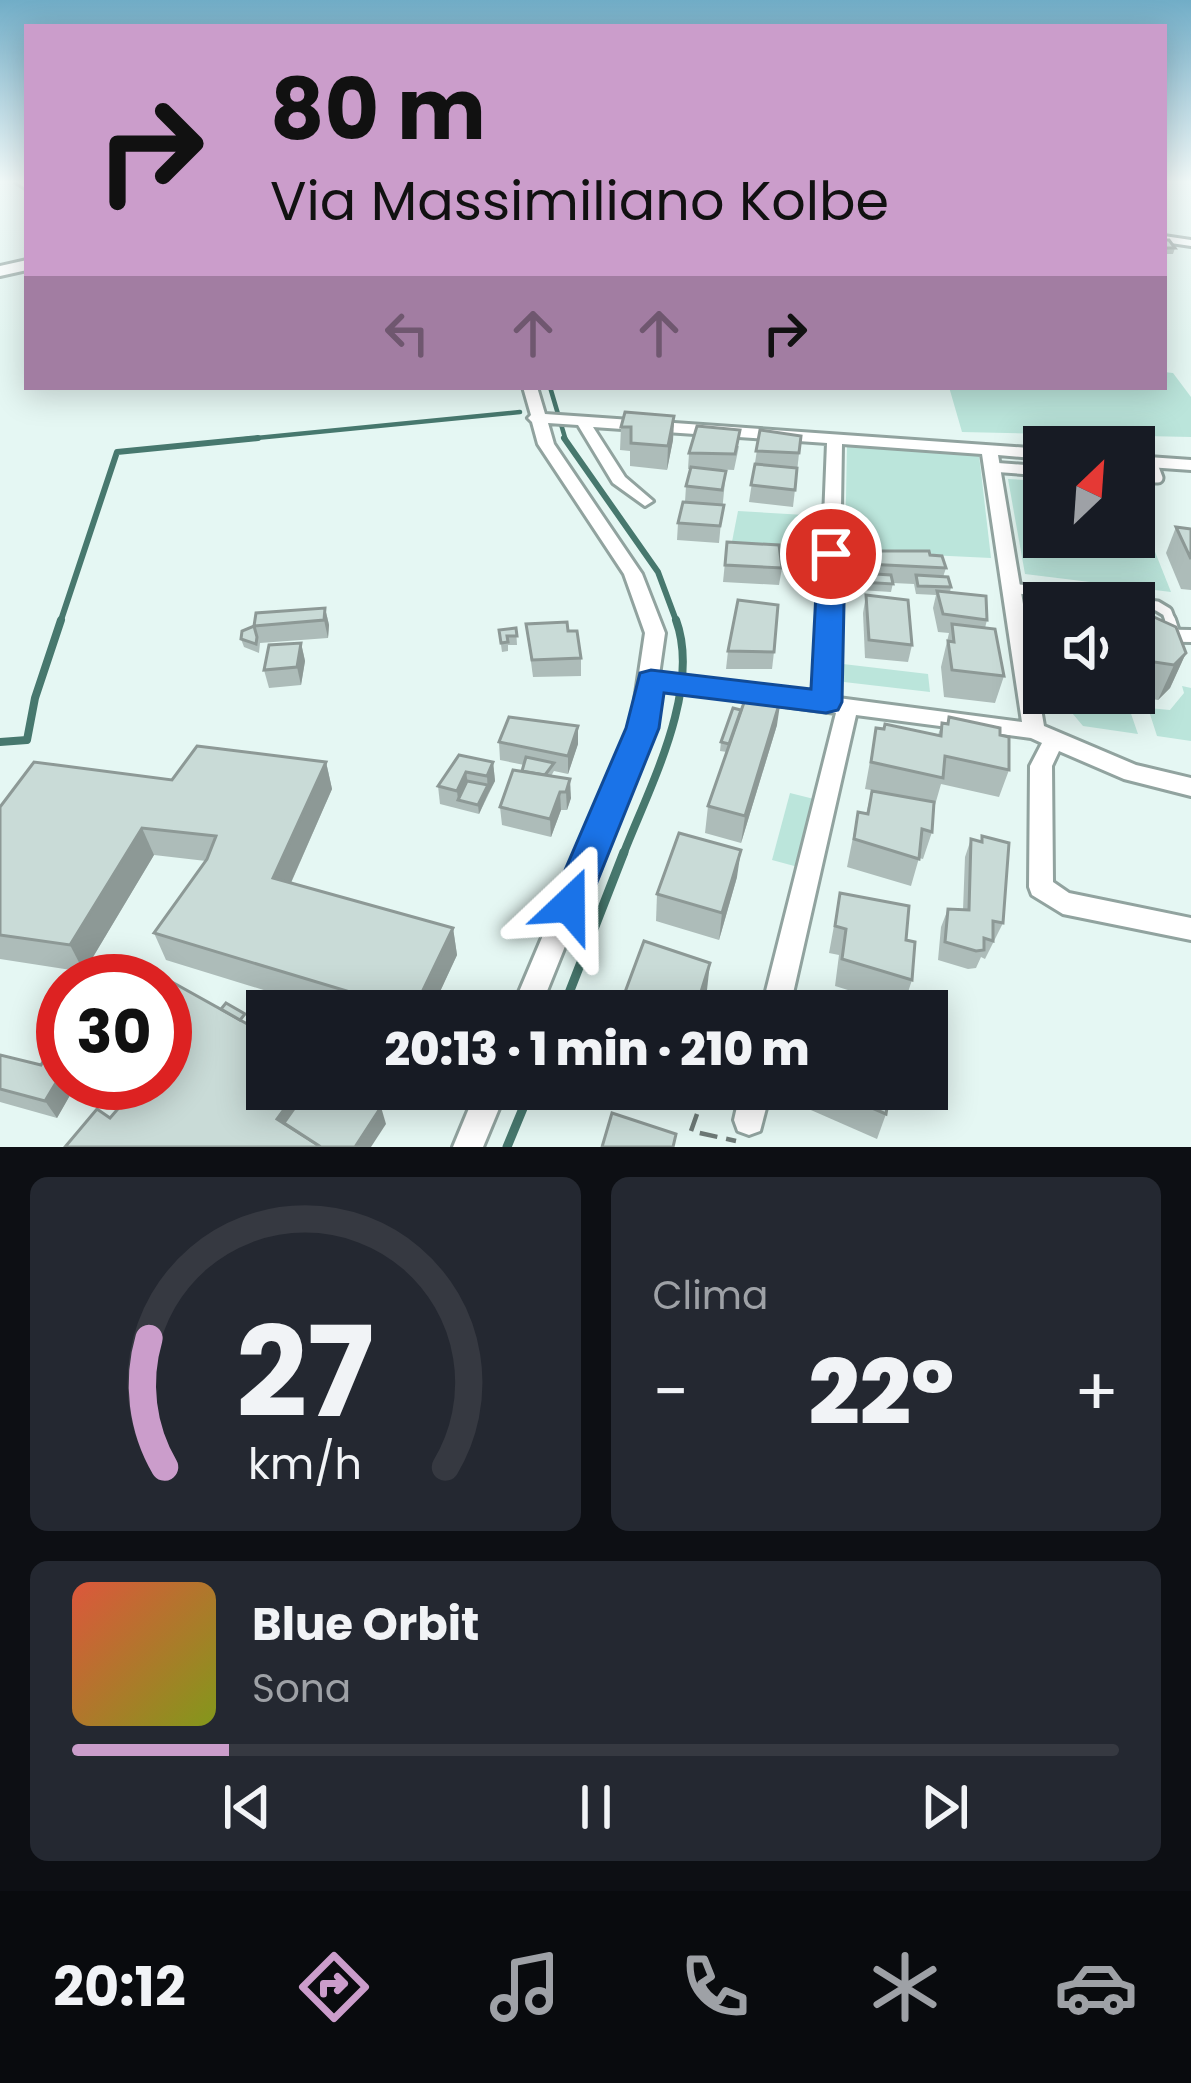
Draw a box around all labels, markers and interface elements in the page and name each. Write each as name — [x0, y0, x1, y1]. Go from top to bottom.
text: 80 m — [270, 51, 486, 168]
icon: right — [72, 72, 228, 228]
text: Via Massimiliano Kolbe — [270, 163, 889, 239]
icon: left — [374, 300, 440, 366]
icon: ahead — [500, 300, 566, 366]
icon: ahead — [626, 300, 692, 366]
icon: right — [752, 300, 818, 366]
north arrow — [1023, 426, 1155, 558]
map controls — [1023, 426, 1155, 714]
pin — [780, 503, 882, 605]
icon: arrive — [798, 521, 864, 587]
button: sound — [1023, 582, 1155, 714]
position arrow — [506, 842, 632, 968]
speed limit sign: 30 — [36, 954, 192, 1110]
text: 20:13 · 1 min · 210 m — [384, 1018, 810, 1081]
text: Clima — [653, 1268, 768, 1323]
text: 27 — [236, 1285, 374, 1460]
text: 22° — [809, 1329, 954, 1456]
text: − — [653, 1346, 689, 1438]
text: + — [1074, 1346, 1119, 1438]
text: km/h — [248, 1434, 362, 1494]
text: Blue Orbit — [252, 1593, 479, 1656]
text: Sona — [252, 1661, 351, 1716]
icon: previous — [214, 1774, 280, 1840]
icon: pause — [563, 1774, 629, 1840]
icon: next — [912, 1774, 978, 1840]
icon: directions — [292, 1945, 376, 2029]
icon: music — [483, 1945, 567, 2029]
icon: phone — [673, 1945, 757, 2029]
icon: climate — [863, 1945, 947, 2029]
icon: car — [1054, 1945, 1138, 2029]
text: 20:12 — [53, 1949, 186, 2025]

